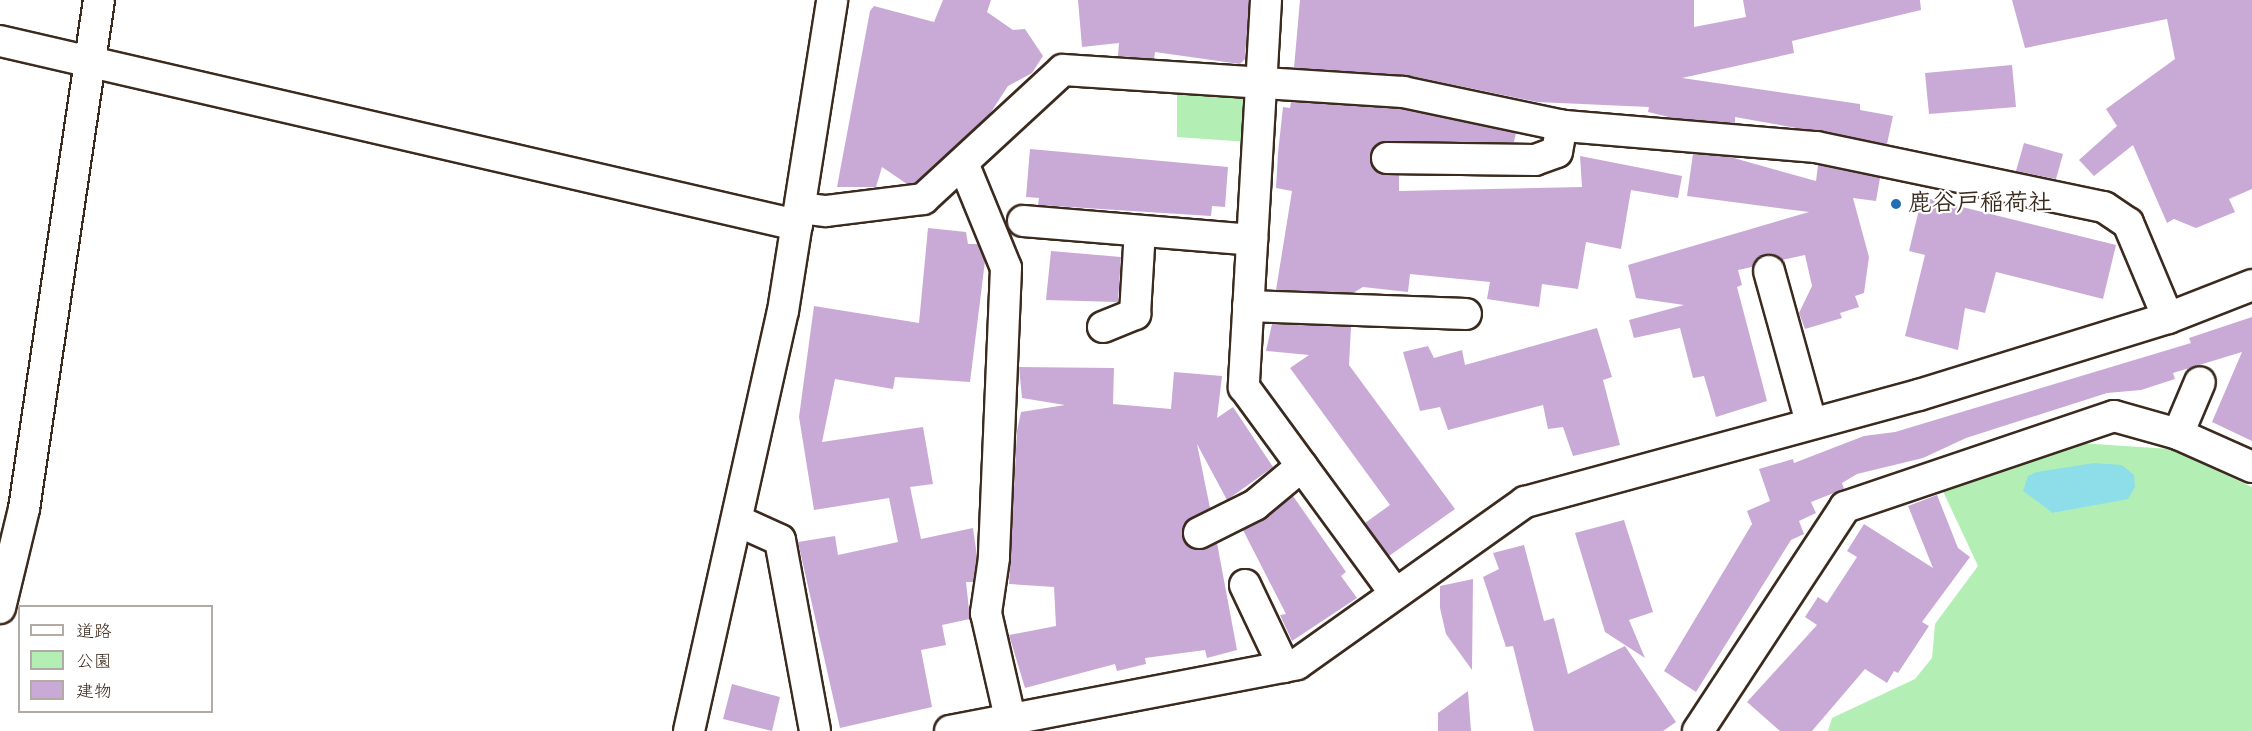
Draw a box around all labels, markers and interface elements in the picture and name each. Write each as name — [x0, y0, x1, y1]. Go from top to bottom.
place label: 鹿谷戸稲荷社 — [1908, 190, 2052, 218]
marker: 鹿谷戸稲荷社 — [1889, 197, 1903, 211]
legend — [18, 605, 213, 713]
text: 道路 — [76, 620, 112, 644]
text: 公園 — [76, 650, 112, 674]
text: 建物 — [76, 680, 112, 704]

